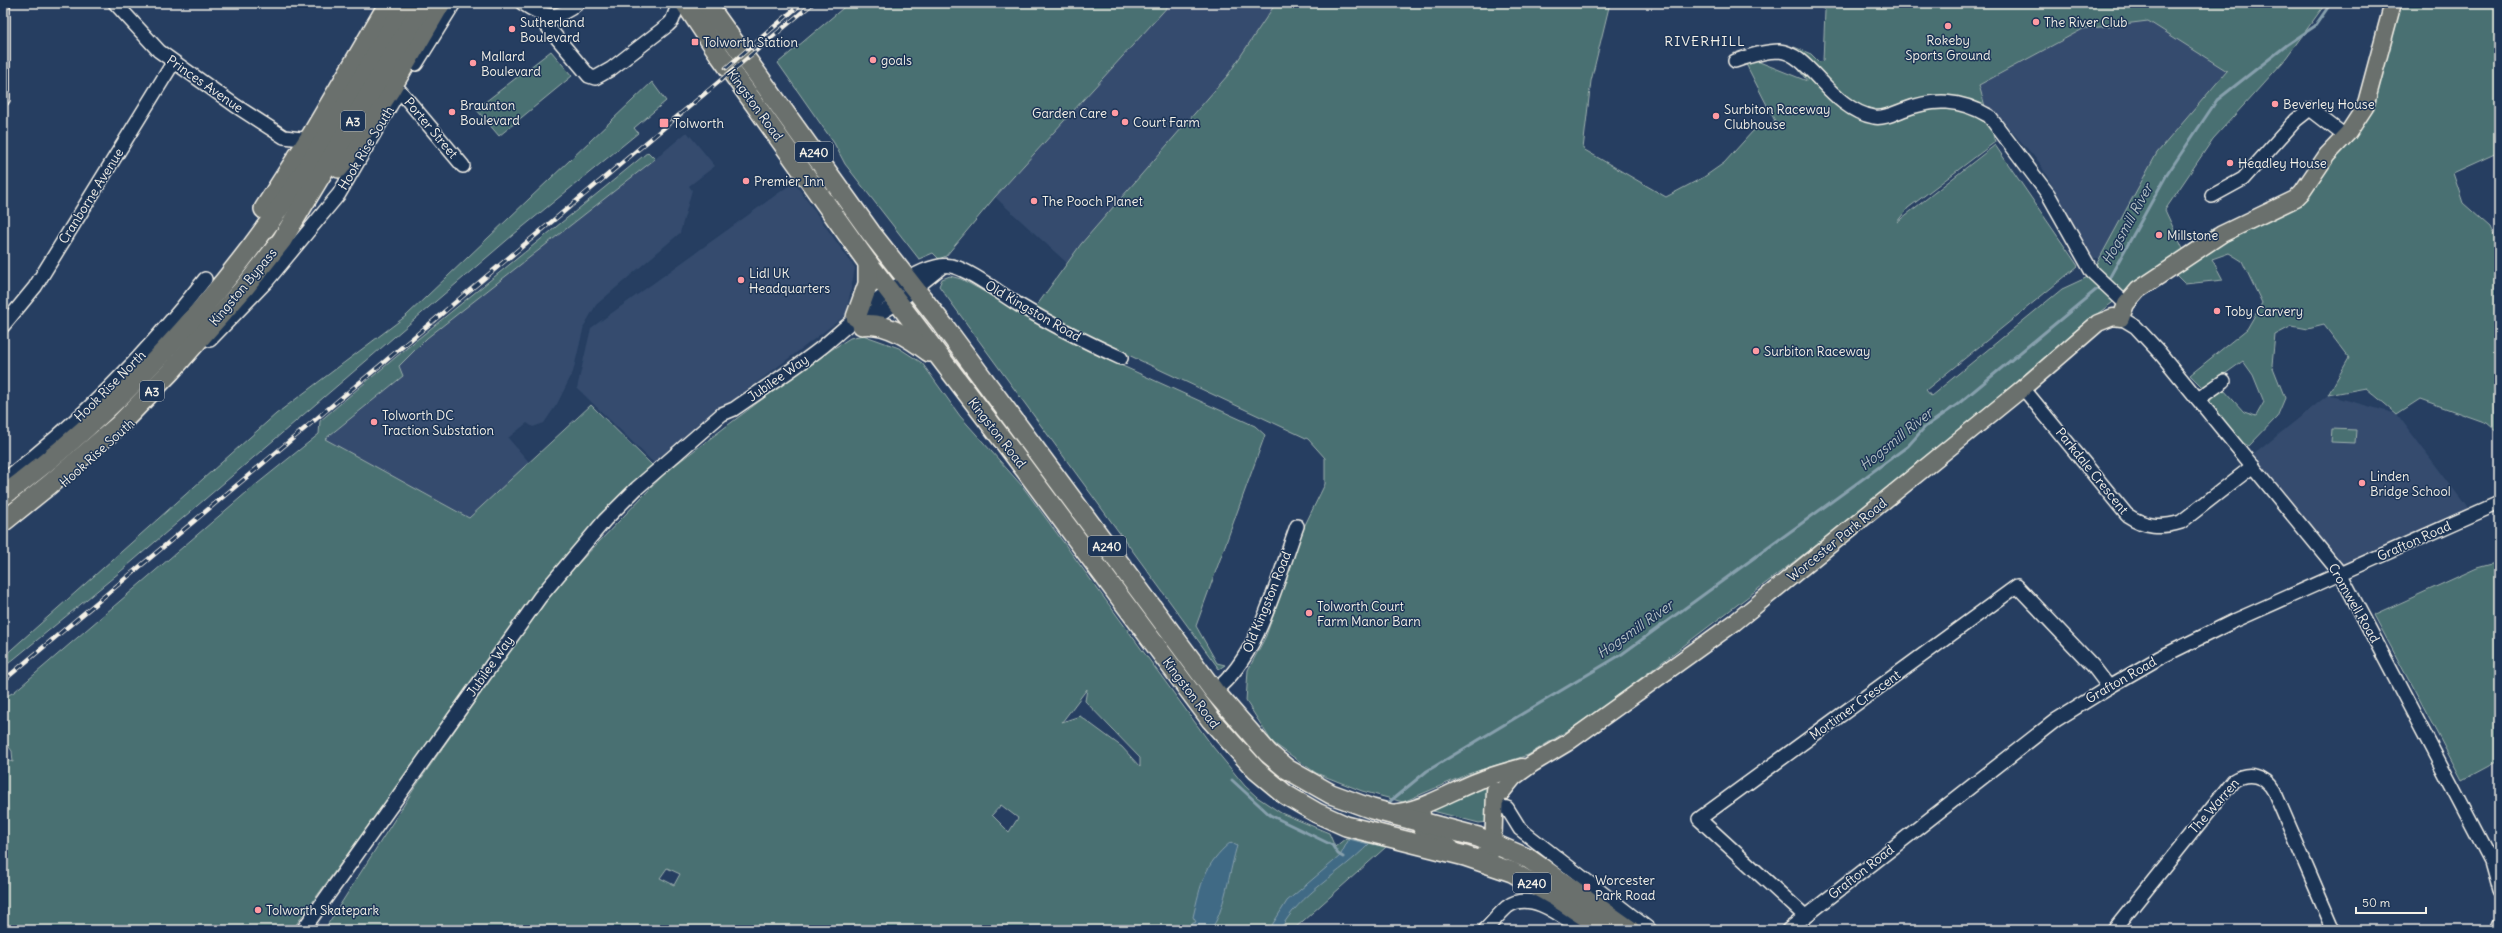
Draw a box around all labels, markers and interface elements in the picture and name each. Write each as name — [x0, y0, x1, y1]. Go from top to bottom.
place label: Sutherland Boulevard — [520, 14, 585, 46]
place label: The River Club — [2044, 14, 2128, 31]
marker: The River Club — [2031, 17, 2041, 27]
marker: Rokeby Sports Ground — [1943, 21, 1953, 31]
marker: Sutherland Boulevard — [507, 24, 517, 34]
district label: RIVERHILL — [1664, 32, 1746, 50]
place label: Rokeby Sports Ground — [1905, 32, 1991, 64]
place label: Tolworth Station — [703, 34, 798, 51]
marker: Tolworth Station — [690, 37, 700, 47]
place label: Mallard Boulevard — [481, 48, 541, 80]
street label: Princes Avenue — [163, 51, 247, 117]
place label: goals — [881, 52, 912, 69]
marker: goals — [868, 55, 878, 65]
marker: Mallard Boulevard — [468, 58, 478, 68]
street label: Kingston Road — [723, 66, 787, 144]
street label: Porter Street — [401, 94, 462, 162]
place label: Beverley House — [2283, 96, 2375, 113]
place label: Braunton Boulevard — [460, 97, 520, 129]
marker: Beverley House — [2270, 99, 2280, 109]
place label: Surbiton Raceway Clubhouse — [1724, 101, 1830, 133]
street label: Hook Rise South — [334, 103, 398, 193]
place label: Garden Care — [1032, 105, 1107, 122]
marker: Braunton Boulevard — [447, 107, 457, 117]
marker: Garden Care — [1110, 108, 1120, 118]
road number: A3 — [341, 111, 365, 131]
marker: Surbiton Raceway Clubhouse — [1711, 111, 1721, 121]
place label: Court Farm — [1133, 114, 1200, 131]
place label: Tolworth — [673, 115, 724, 132]
marker: Tolworth — [658, 117, 670, 129]
marker: Court Farm — [1120, 117, 1130, 127]
road number: A240 — [795, 142, 833, 162]
street label: Cranborne Avenue — [55, 145, 127, 247]
place label: Headley House — [2238, 155, 2327, 172]
marker: Headley House — [2225, 158, 2235, 168]
place label: Premier Inn — [754, 173, 825, 190]
marker: Premier Inn — [741, 176, 751, 186]
water label: Hogsmill River — [2098, 179, 2158, 267]
place label: The Pooch Planet — [1042, 193, 1143, 210]
marker: The Pooch Planet — [1029, 196, 1039, 206]
place label: Millstone — [2167, 227, 2218, 244]
marker: Millstone — [2154, 230, 2164, 240]
street label: Kingston Bypass — [205, 245, 281, 329]
place label: Lidl UK Headquarters — [749, 265, 830, 297]
marker: Lidl UK Headquarters — [736, 275, 746, 285]
street label: Old Kingston Road — [982, 277, 1084, 346]
place label: Toby Carvery — [2225, 303, 2303, 320]
marker: Toby Carvery — [2212, 306, 2222, 316]
place label: Surbiton Raceway — [1764, 343, 1870, 360]
street label: Hook Rise North — [71, 346, 150, 425]
marker: Surbiton Raceway — [1751, 346, 1761, 356]
street label: Jubilee Way — [744, 351, 812, 405]
road number: A3 — [140, 381, 164, 401]
street label: Kingston Road — [964, 394, 1030, 472]
water label: Hogsmill River — [1856, 402, 1938, 474]
place label: Tolworth DC Traction Substation — [382, 407, 495, 439]
street label: Hook Rise South — [56, 415, 138, 491]
marker: Tolworth DC Traction Substation — [369, 417, 379, 427]
street label: Parkdale Crescent — [2052, 424, 2132, 518]
place label: Linden Bridge School — [2370, 468, 2451, 500]
marker: Linden Bridge School — [2357, 478, 2367, 488]
street label: Worcester Park Road — [1784, 494, 1891, 585]
street label: Grafton Road — [2374, 517, 2454, 565]
road number: A240 — [1088, 536, 1126, 556]
street label: Old Kingston Road — [1239, 548, 1295, 655]
street label: Cromwell Road — [2324, 560, 2384, 646]
water label: Hogsmill River — [1593, 595, 1679, 662]
place label: Tolworth Court Farm Manor Barn — [1317, 598, 1421, 630]
marker: Tolworth Court Farm Manor Barn — [1304, 608, 1314, 618]
street label: Jubilee Way — [463, 632, 517, 700]
street label: Grafton Road — [2083, 653, 2160, 707]
street label: Kingston Road — [1159, 654, 1223, 732]
street label: Mortimer Crescent — [1806, 666, 1904, 744]
street label: The Warren — [2185, 774, 2243, 837]
street label: Grafton Road — [1825, 841, 1898, 903]
place label: Worcester Park Road — [1595, 872, 1656, 904]
road number: A240 — [1513, 873, 1551, 893]
marker: Worcester Park Road — [1582, 882, 1592, 892]
scale bar — [2356, 889, 2426, 915]
text: 50 m — [2362, 895, 2391, 910]
place label: Tolworth Skatepark — [266, 902, 380, 919]
marker: Tolworth Skatepark — [253, 905, 263, 915]

